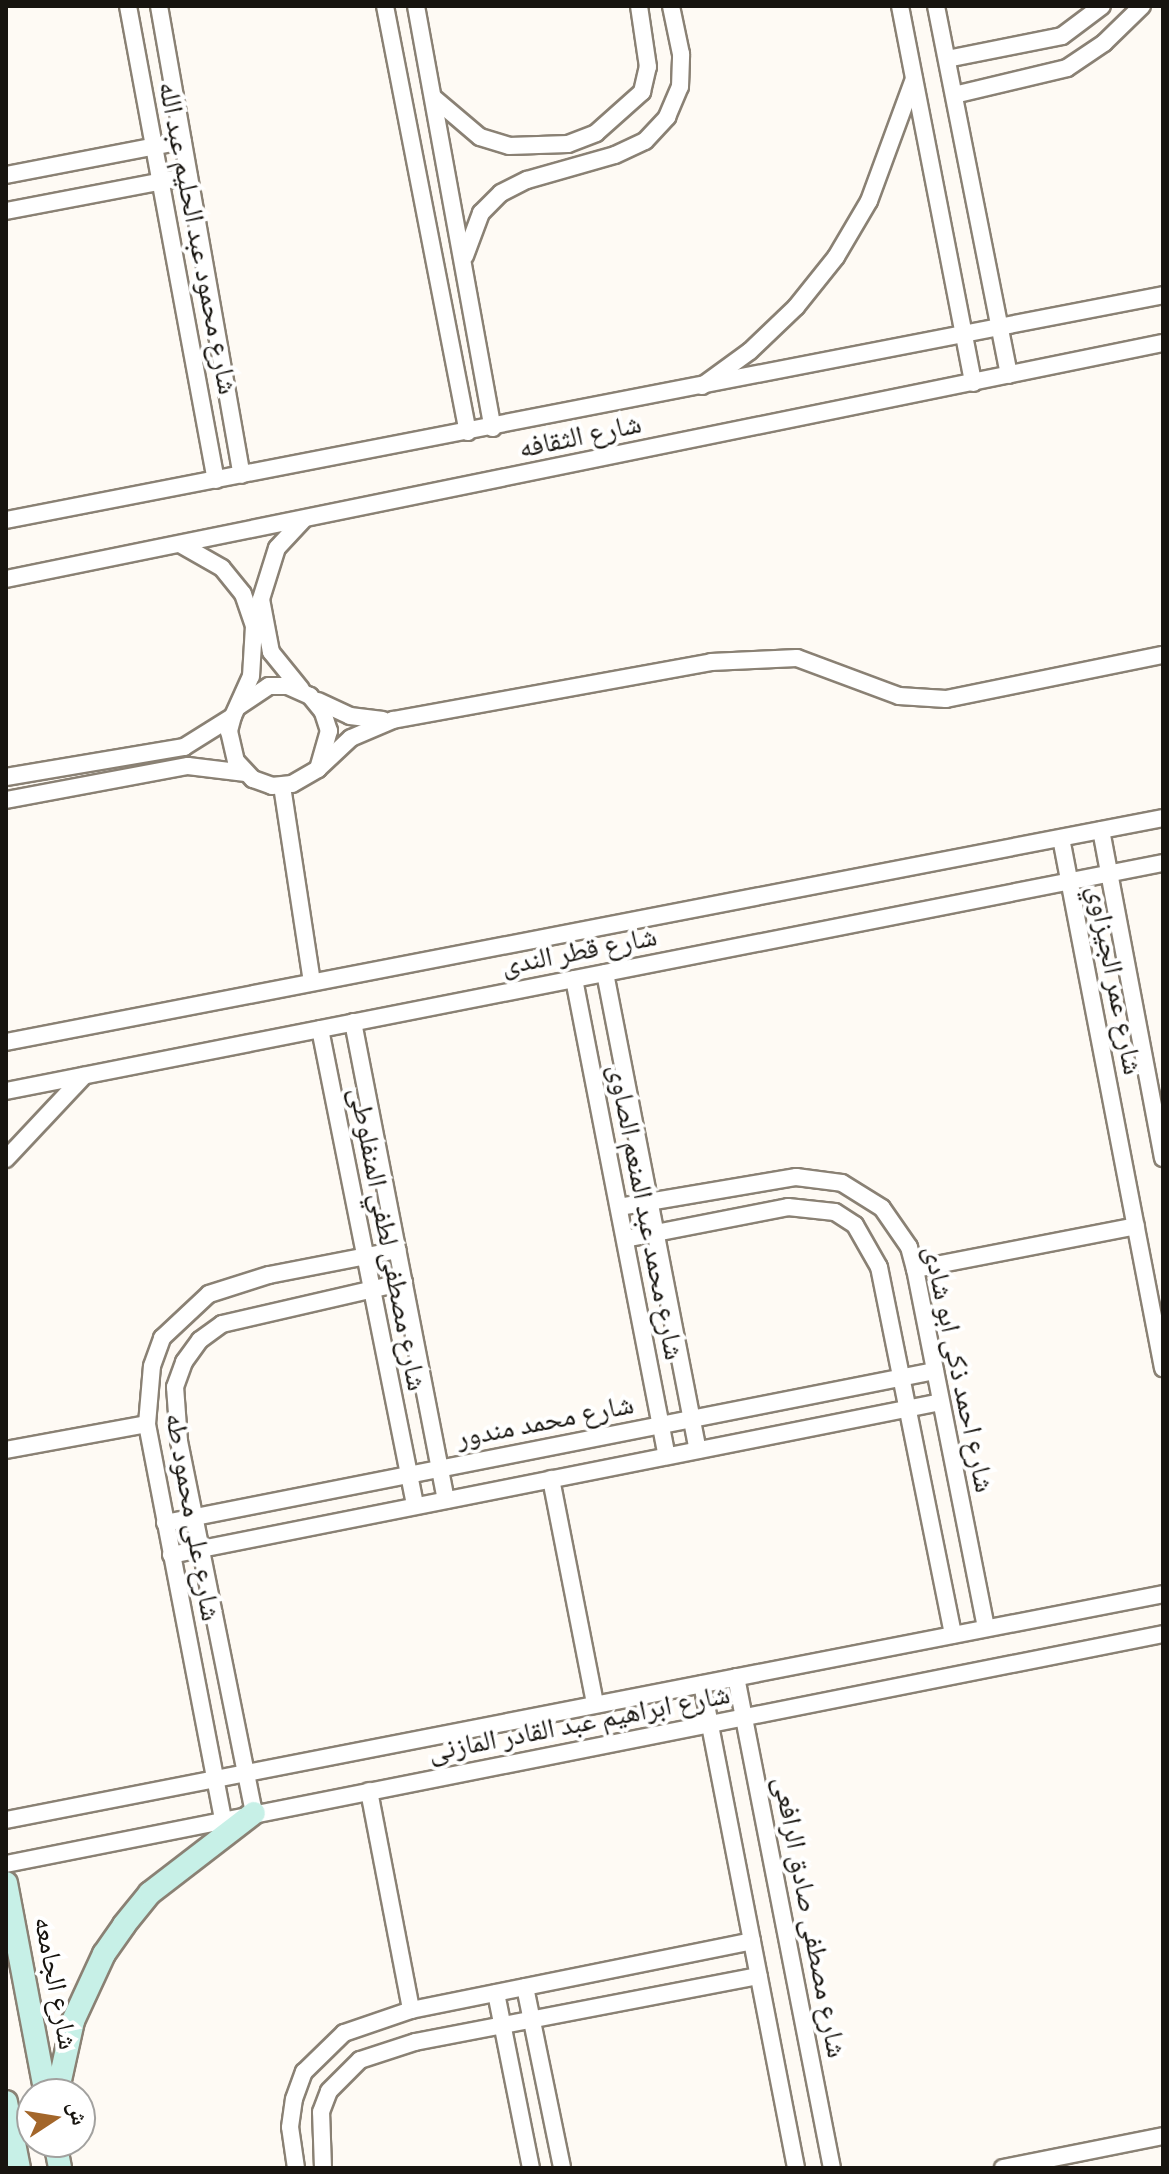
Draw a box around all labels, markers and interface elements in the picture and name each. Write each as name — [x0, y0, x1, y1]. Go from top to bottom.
street label: شارع محمود عبد الحليم عبد الله — [151, 79, 245, 397]
street label: شارع الثقافه — [516, 407, 644, 465]
street label: شارع عمر الجيزاوي — [1080, 882, 1150, 1078]
street label: شارع قطر الندى — [498, 919, 660, 983]
street label: شارع محمد عبد المنعم الصاوى — [601, 1061, 691, 1363]
street label: شارع مصطفى لطفي المنفلوطى — [342, 1084, 434, 1394]
street label: شارع احمد ذكى ابو شادى — [916, 1243, 1002, 1495]
street label: شارع محمد مندور — [453, 1387, 637, 1455]
street label: شارع على محمود طه — [158, 1410, 228, 1624]
street label: شارع ابراهيم عبد القادر المازنى — [425, 1677, 733, 1769]
street label: شارع مصطفى صادق الرافعى — [766, 1773, 854, 2061]
street label: شارع الجامعه — [27, 1914, 85, 2052]
north arrow — [16, 2078, 96, 2158]
text: ش — [62, 2099, 94, 2128]

